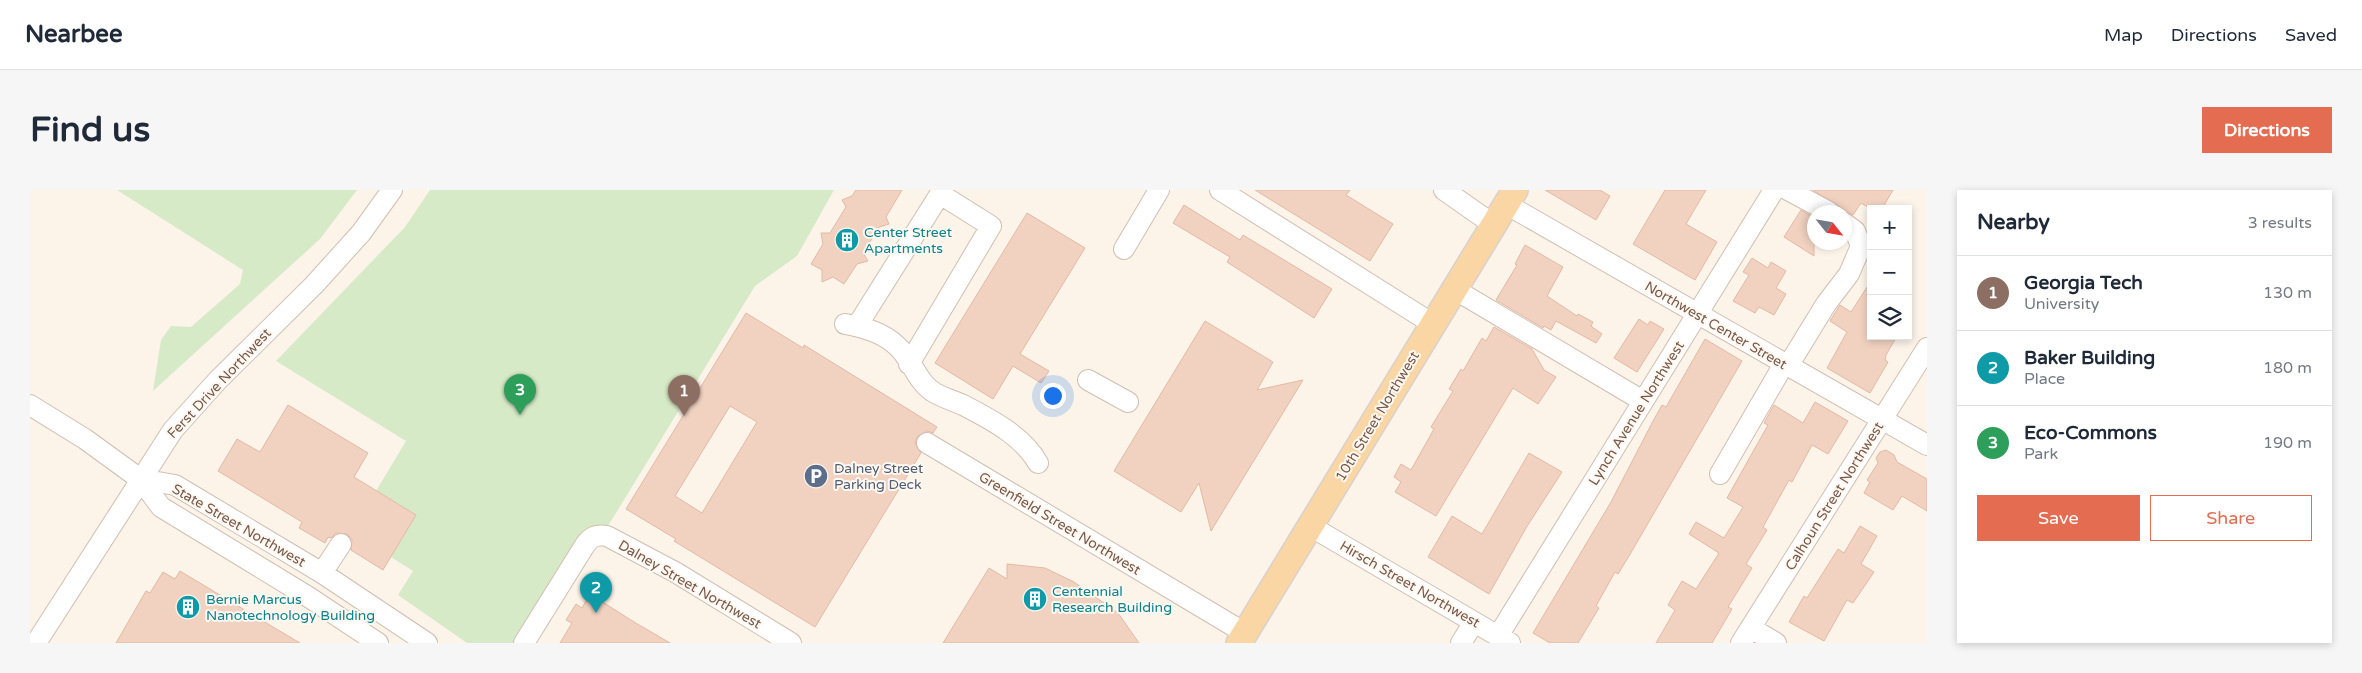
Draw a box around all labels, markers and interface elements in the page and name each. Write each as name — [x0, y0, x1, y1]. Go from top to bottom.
text: Nearbee — [25, 20, 123, 49]
text: Map — [2104, 24, 2143, 46]
text: Directions — [2171, 24, 2257, 46]
text: Saved — [2285, 24, 2337, 46]
button: Directions — [2202, 107, 2332, 153]
text: Find us — [30, 109, 150, 151]
north arrow — [1807, 205, 1852, 250]
map controls — [1867, 205, 1912, 340]
button: + — [1867, 205, 1912, 250]
text: Nearby — [1977, 210, 2050, 235]
text: 3 results — [2248, 213, 2312, 233]
place label: Center Street Apartments — [864, 224, 953, 257]
building icon: Center Street Apartments — [834, 227, 860, 253]
button: − — [1867, 250, 1912, 295]
text: Georgia Tech — [2024, 272, 2143, 294]
street label: Northwest Center Street — [1642, 278, 1790, 373]
text: 1 — [1988, 283, 1998, 303]
text: 130 m — [2263, 283, 2312, 303]
text: University — [2024, 294, 2099, 314]
button: layers — [1867, 295, 1912, 340]
street label: Ferst Drive Northwest — [164, 324, 275, 442]
street label: Lynch Avenue Northwest — [1585, 337, 1688, 489]
text: Baker Building — [2024, 347, 2155, 369]
street label: 10th Street Northwest — [1332, 348, 1423, 484]
text: 2 — [1988, 358, 1998, 378]
text: 180 m — [2263, 358, 2312, 378]
text: Place — [2024, 369, 2065, 389]
pin: 3 — [504, 374, 536, 415]
pin: 1 — [668, 375, 700, 416]
your location — [1040, 383, 1066, 409]
street label: Calhoun Street Northwest — [1782, 418, 1888, 574]
text: Eco-Commons — [2024, 422, 2157, 444]
text: 3 — [1988, 433, 1998, 453]
text: 190 m — [2263, 433, 2312, 453]
text: Park — [2024, 444, 2058, 464]
place label: Dalney Street Parking Deck — [834, 460, 924, 493]
parking icon: Dalney Street Parking Deck — [803, 463, 829, 489]
street label: Greenfield Street Northwest — [976, 468, 1144, 579]
street label: State Street Northwest — [169, 480, 309, 571]
button: Save — [1977, 495, 2140, 541]
button: Share — [2150, 495, 2312, 541]
street label: Dalney Street Northwest — [615, 536, 765, 633]
street label: Hirsch Street Northwest — [1337, 537, 1483, 632]
pin: 2 — [580, 572, 612, 613]
place label: Centennial Research Building — [1052, 583, 1172, 616]
building icon: Centennial Research Building — [1022, 586, 1048, 612]
place label: Bernie Marcus Nanotechnology Building — [206, 591, 375, 624]
building icon: Bernie Marcus Nanotechnology Building — [175, 594, 201, 620]

